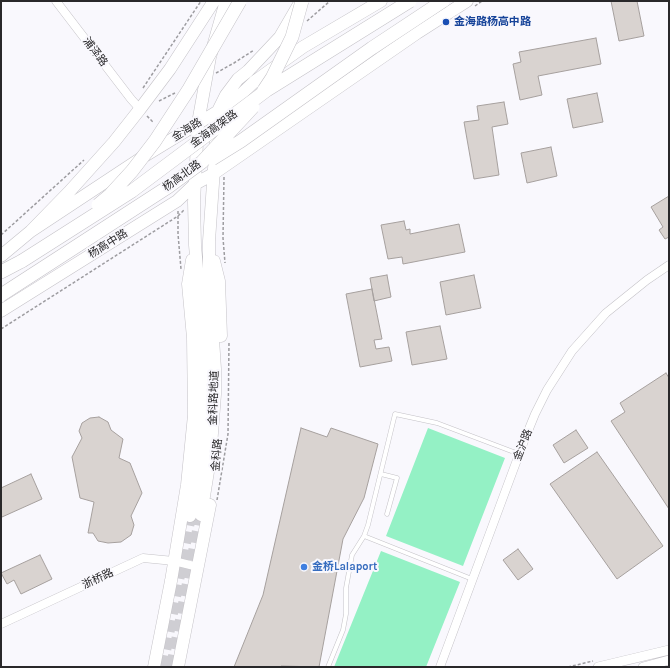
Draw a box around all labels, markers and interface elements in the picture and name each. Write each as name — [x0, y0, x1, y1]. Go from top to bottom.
place label: 金海路杨高中路 — [454, 15, 531, 29]
marker: 金海路杨高中路 — [441, 17, 451, 27]
street label: 浦泽路 — [80, 35, 110, 69]
street label: 金海高架路 — [188, 107, 240, 151]
street label: 金海路 — [170, 116, 204, 144]
street label: 杨高北路 — [160, 158, 204, 194]
street label: 杨高中路 — [86, 227, 130, 261]
street label: 金科路地道 — [206, 370, 222, 426]
street label: 金沪路 — [511, 427, 535, 463]
street label: 金科路 — [209, 438, 225, 472]
place label: 金桥Lalaport — [312, 560, 377, 574]
marker: 金桥Lalaport — [299, 562, 309, 572]
street label: 浙桥路 — [80, 566, 116, 592]

